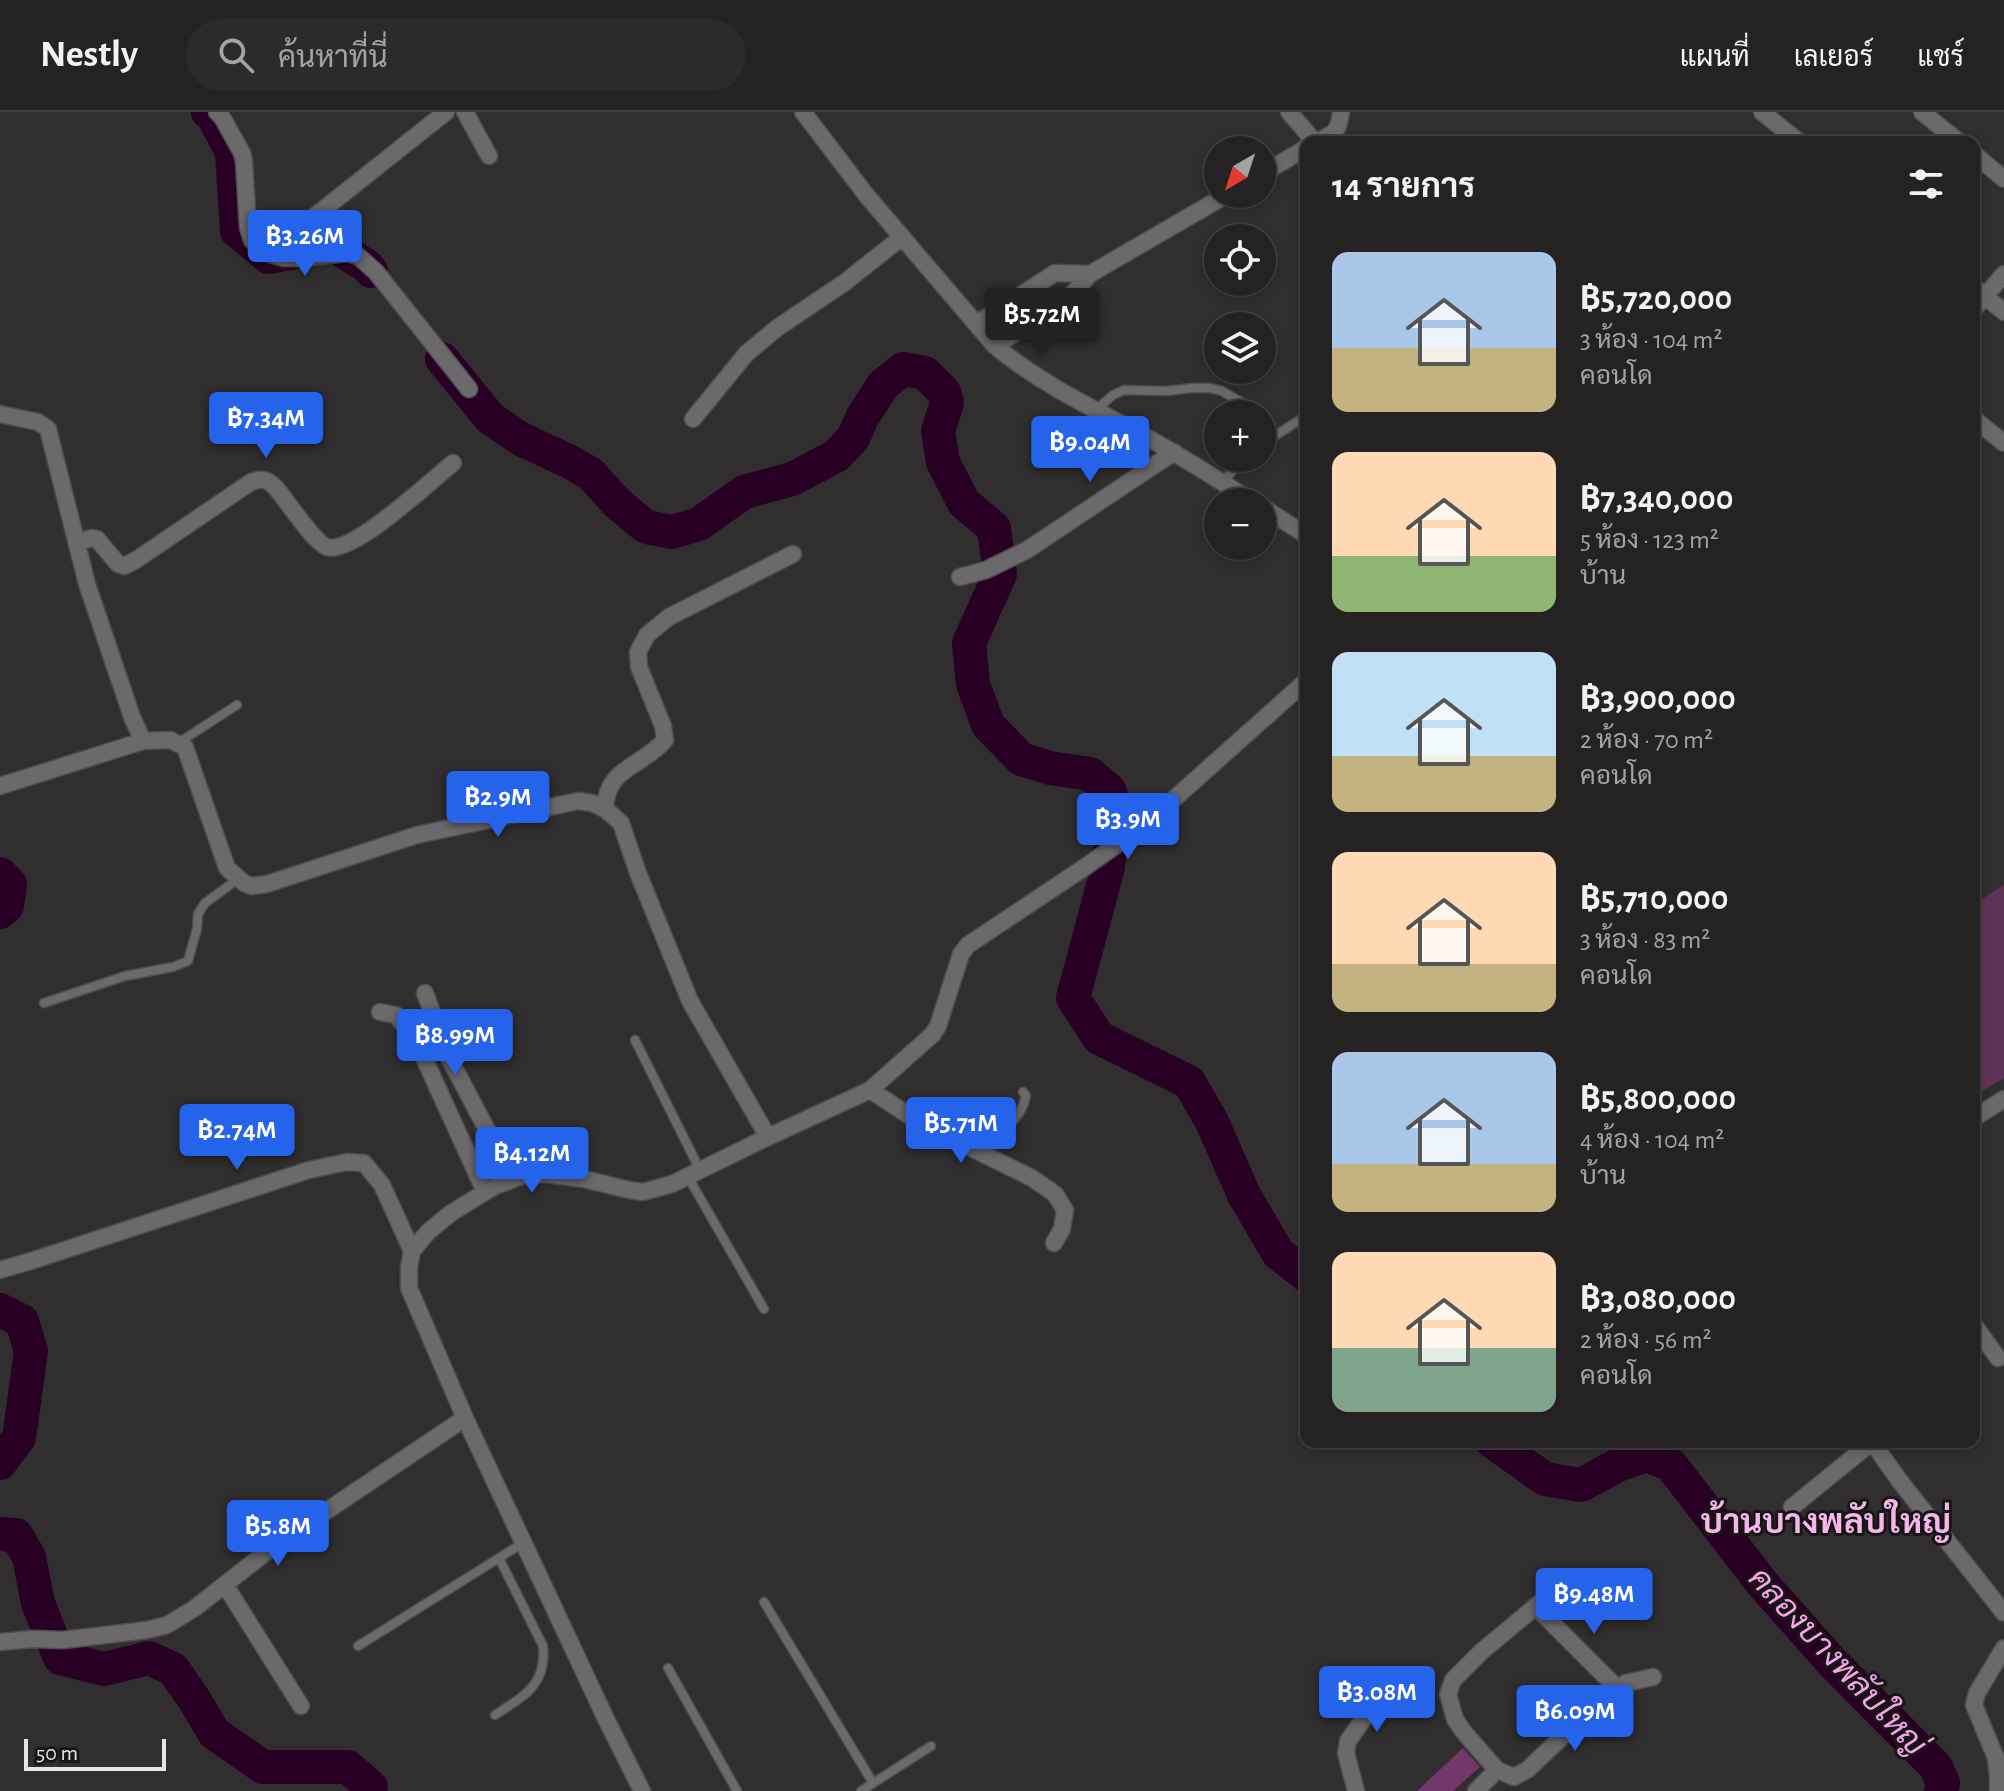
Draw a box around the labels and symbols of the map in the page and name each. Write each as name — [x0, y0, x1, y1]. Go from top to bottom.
north arrow — [1204, 136, 1276, 208]
pin: ฿3.26M — [240, 210, 370, 278]
pin: ฿5.72M — [977, 288, 1107, 356]
pin: ฿7.34M — [201, 392, 331, 460]
pin: ฿9.04M — [1025, 416, 1155, 484]
pin: ฿2.9M — [442, 771, 554, 839]
pin: ฿3.9M — [1072, 793, 1184, 861]
pin: ฿8.99M — [390, 1009, 520, 1077]
pin: ฿5.71M — [896, 1097, 1026, 1165]
pin: ฿2.74M — [172, 1104, 302, 1172]
pin: ฿4.12M — [467, 1127, 597, 1195]
district label: บ้านบางพลับใหญ่ — [1701, 1499, 1951, 1543]
pin: ฿5.8M — [222, 1500, 334, 1568]
water label: คลองบางพลับใหญ่ — [1741, 1558, 1938, 1764]
pin: ฿9.48M — [1529, 1568, 1659, 1636]
pin: ฿3.08M — [1312, 1666, 1442, 1734]
pin: ฿6.09M — [1510, 1685, 1640, 1753]
scale bar — [24, 1735, 166, 1771]

